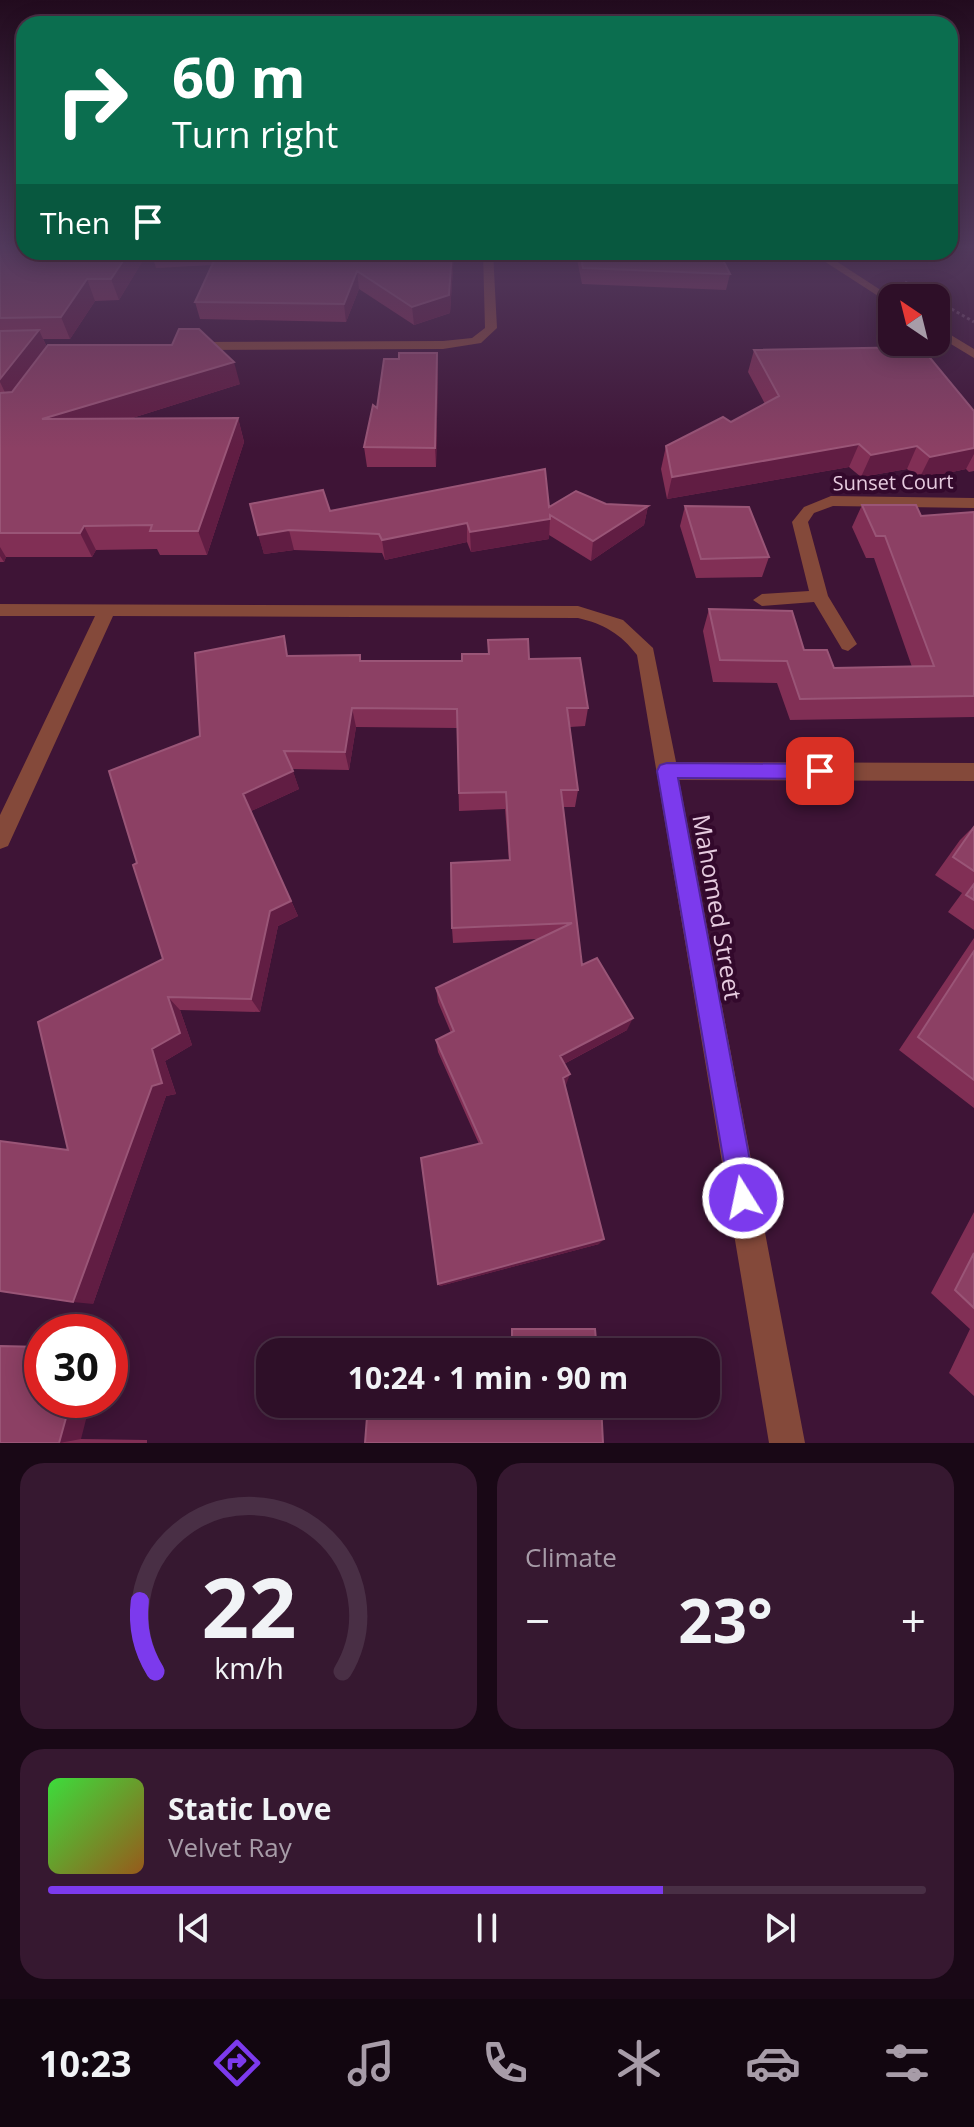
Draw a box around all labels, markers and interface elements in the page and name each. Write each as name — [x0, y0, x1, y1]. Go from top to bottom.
text: 60 m — [172, 38, 306, 114]
icon: right — [40, 48, 144, 152]
text: Turn right — [172, 110, 338, 159]
icon: arrive — [126, 200, 170, 244]
text: Then — [40, 202, 110, 243]
north arrow — [878, 284, 950, 356]
map controls — [878, 284, 950, 356]
street label: Sunset Court — [832, 467, 954, 497]
pin — [786, 737, 854, 805]
icon: arrive — [798, 749, 842, 793]
street label: Mahomed Street — [685, 812, 751, 1002]
position arrow — [701, 1156, 785, 1240]
speed limit sign: 30 — [24, 1314, 128, 1418]
text: 10:24 · 1 min · 90 m — [348, 1357, 628, 1398]
text: Climate — [525, 1539, 617, 1575]
text: 22 — [201, 1549, 296, 1662]
text: 23° — [678, 1579, 773, 1661]
text: − — [525, 1590, 550, 1650]
text: + — [901, 1590, 926, 1650]
text: km/h — [214, 1648, 283, 1687]
text: Static Love — [168, 1788, 331, 1829]
text: Velvet Ray — [168, 1829, 292, 1865]
icon: previous — [172, 1906, 216, 1950]
icon: pause — [465, 1906, 509, 1950]
icon: next — [758, 1906, 802, 1950]
icon: directions — [209, 2035, 265, 2091]
icon: music — [343, 2035, 399, 2091]
icon: phone — [477, 2035, 533, 2091]
icon: climate — [611, 2035, 667, 2091]
icon: car — [745, 2035, 801, 2091]
icon: filters — [879, 2035, 935, 2091]
text: 10:23 — [39, 2039, 132, 2088]

